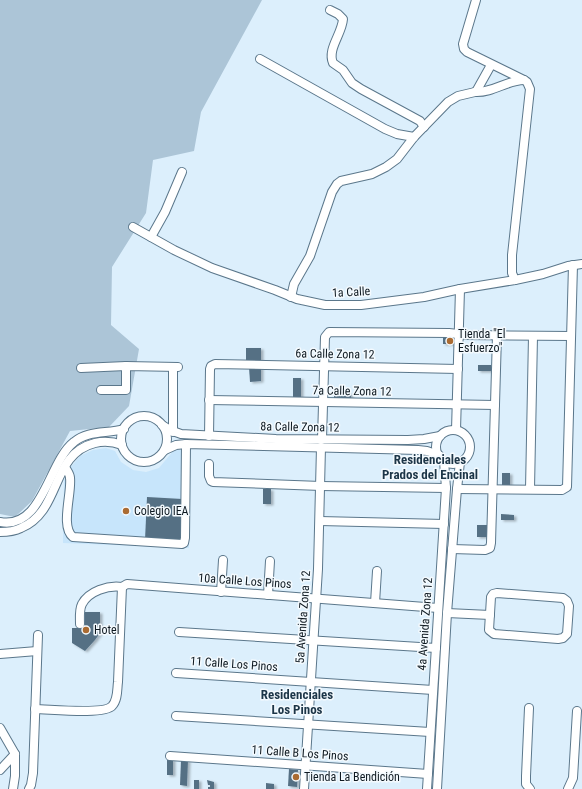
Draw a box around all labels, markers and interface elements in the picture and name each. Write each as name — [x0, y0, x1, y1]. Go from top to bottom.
street label: 1a Calle — [332, 284, 371, 300]
place label: Tienda "El Esfuerzo" — [458, 327, 505, 355]
marker: Tienda "El Esfuerzo" — [445, 336, 455, 346]
street label: 6a Calle Zona 12 — [295, 346, 375, 362]
street label: 7a Calle Zona 12 — [312, 383, 392, 399]
street label: 8a Calle Zona 12 — [260, 419, 340, 435]
district label: Residenciales Prados del Encinal — [382, 452, 478, 482]
place label: Colegio IEA — [134, 504, 189, 518]
marker: Colegio IEA — [121, 506, 131, 516]
street label: 5a Avenida Zona 12 — [293, 570, 313, 664]
street label: 10a Calle Los Pinos — [198, 571, 292, 591]
street label: 4a Avenida Zona 12 — [415, 577, 435, 671]
place label: Hotel — [94, 623, 119, 637]
marker: Hotel — [81, 625, 91, 635]
street label: 11 Calle Los Pinos — [190, 654, 278, 674]
district label: Residenciales Los Pinos — [261, 687, 333, 717]
street label: 11 Calle B Los Pinos — [251, 743, 349, 763]
place label: Tienda La Bendición — [304, 770, 400, 784]
marker: Tienda La Bendición — [291, 772, 301, 782]

